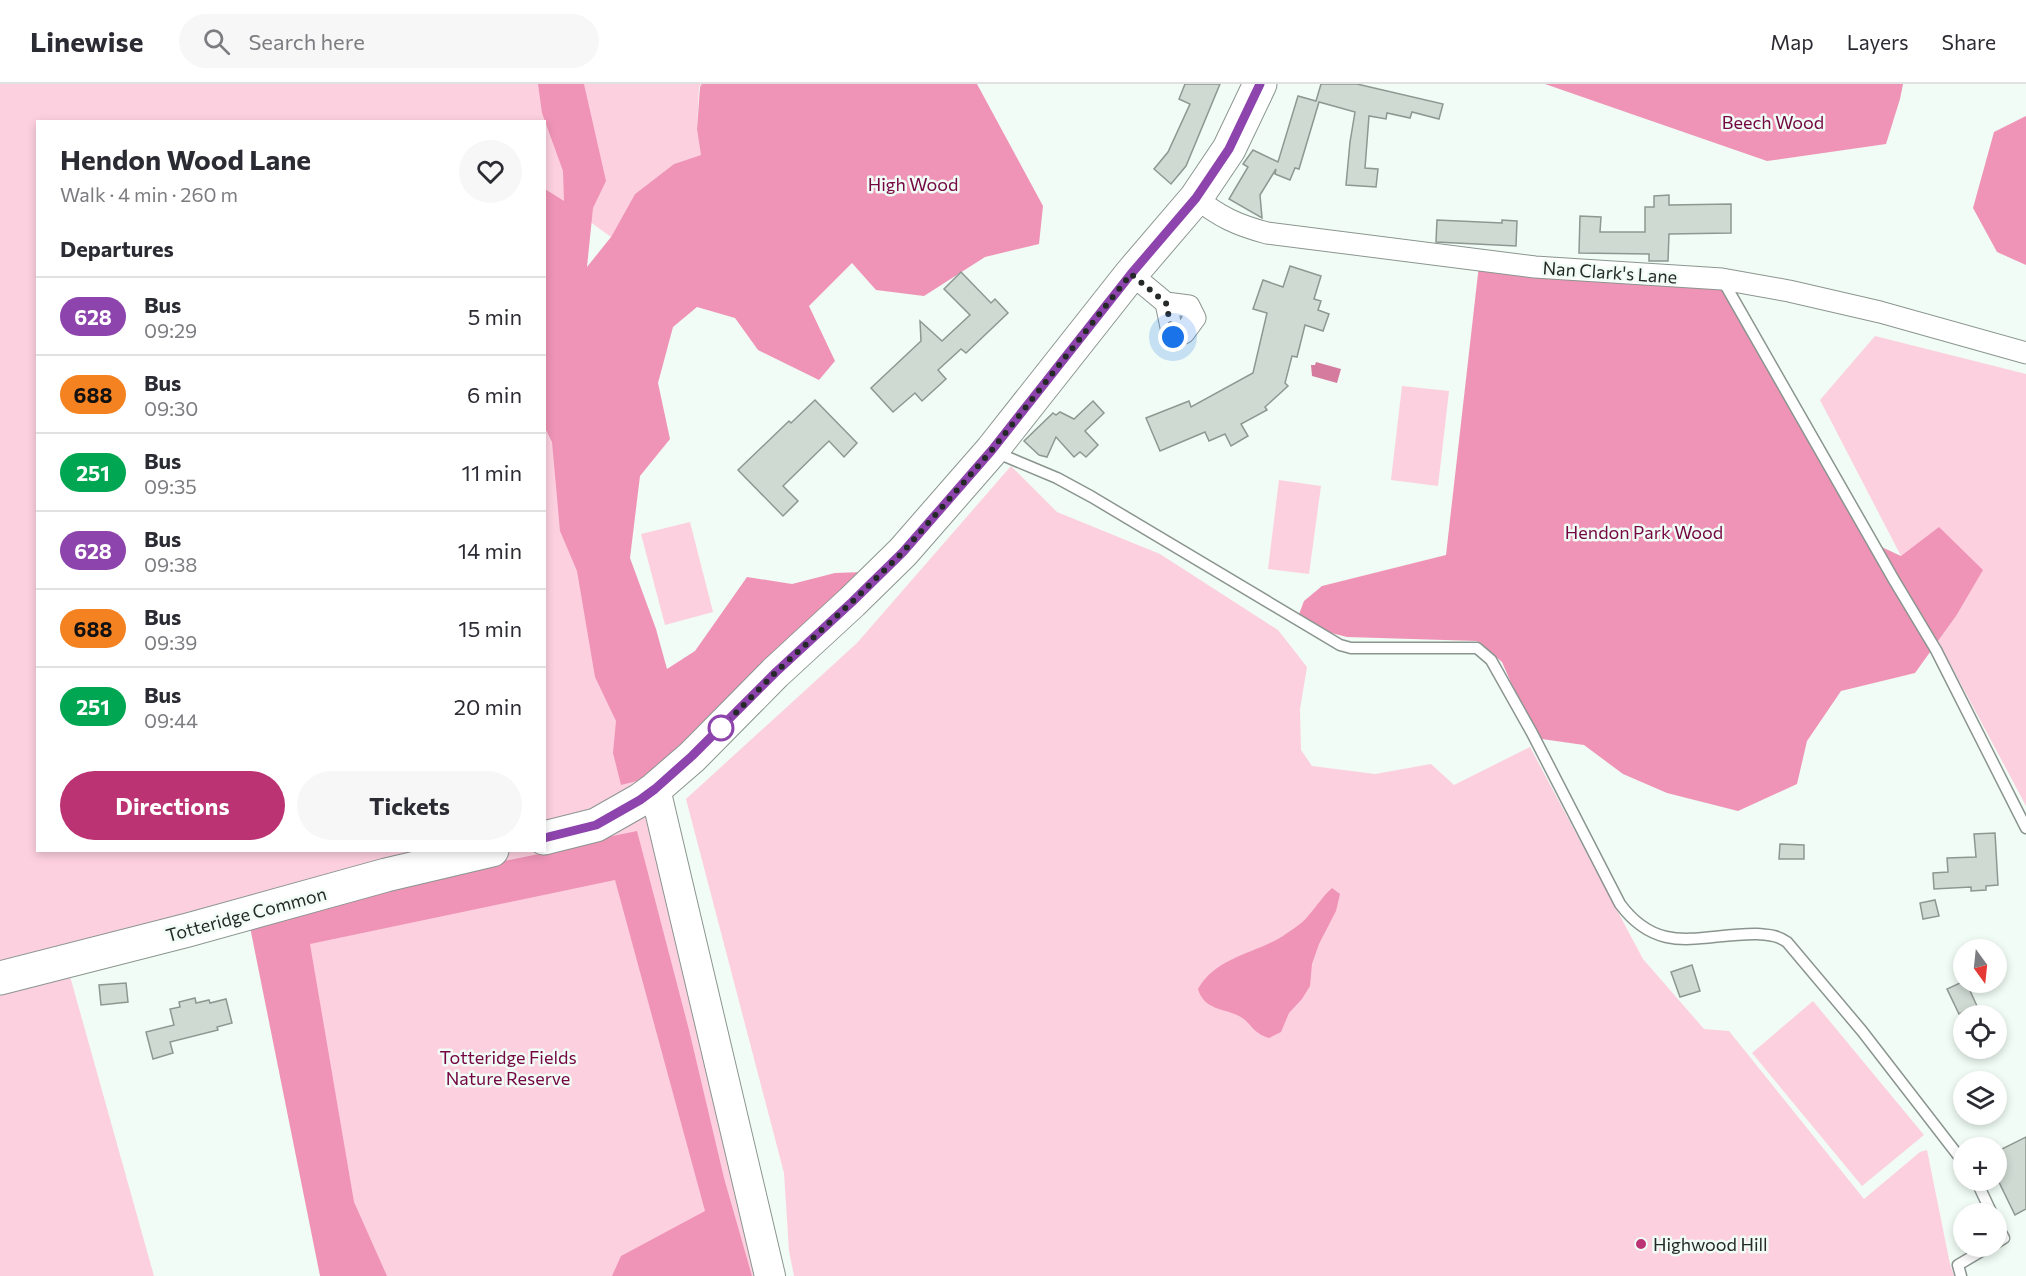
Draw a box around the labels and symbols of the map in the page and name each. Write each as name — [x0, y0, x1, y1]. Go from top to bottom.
park label: Beech Wood — [1722, 111, 1824, 133]
park label: High Wood — [868, 173, 958, 195]
street label: Nan Clark's Lane — [1542, 256, 1678, 288]
your location — [1158, 322, 1188, 352]
park label: Hendon Park Wood — [1565, 521, 1723, 543]
unlabelled marker — [708, 715, 734, 741]
street label: Totteridge Common — [163, 882, 329, 946]
north arrow — [1953, 939, 2007, 993]
park label: Totteridge Fields Nature Reserve — [439, 1046, 577, 1089]
place label: Highwood Hill — [1653, 1233, 1768, 1255]
marker: Highwood Hill — [1634, 1237, 1648, 1251]

